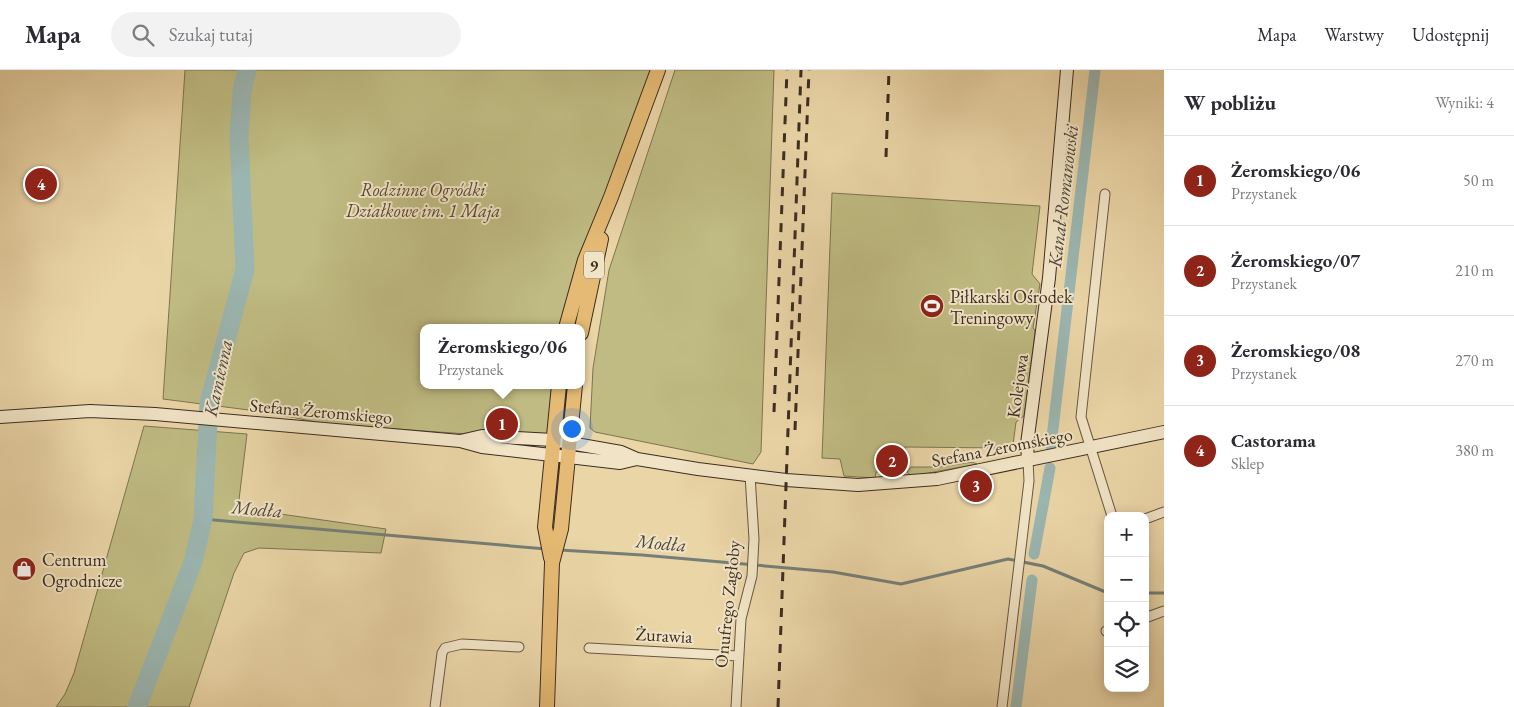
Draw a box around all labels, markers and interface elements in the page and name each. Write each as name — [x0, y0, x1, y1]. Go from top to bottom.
search box — [111, 12, 461, 57]
text: Mapa — [25, 19, 81, 50]
icon: search — [129, 21, 157, 49]
text: Szukaj tutaj — [169, 22, 253, 47]
text: Mapa — [1257, 23, 1296, 46]
text: Warstwy — [1324, 23, 1384, 46]
text: Udostępnij — [1412, 23, 1489, 46]
text: W pobliżu — [1184, 89, 1276, 116]
text: Wyniki: 4 — [1435, 92, 1494, 113]
water label: Kanał Romanowski — [1042, 122, 1084, 270]
text: Żeromskiego/06 — [1231, 158, 1360, 183]
pin: 4 — [25, 165, 57, 203]
text: 1 — [1196, 170, 1204, 191]
text: 50 m — [1463, 170, 1494, 191]
park label: Rodzinne Ogródki Działkowe im. 1 Maja — [345, 178, 500, 223]
text: Przystanek — [1231, 183, 1297, 204]
text: Żeromskiego/07 — [1231, 248, 1360, 273]
road number: 9 — [584, 252, 604, 278]
text: 2 — [1196, 260, 1204, 281]
text: 210 m — [1455, 260, 1494, 281]
text: Przystanek — [1231, 273, 1297, 294]
place label: Piłkarski Ośrodek Treningowy — [950, 285, 1073, 329]
sports icon: Piłkarski Ośrodek Treningowy — [919, 293, 945, 319]
popup — [420, 324, 585, 389]
text: Żeromskiego/06 — [438, 334, 567, 359]
water label: Kamienna — [197, 337, 238, 420]
text: Żeromskiego/08 — [1231, 338, 1360, 363]
text: 3 — [1196, 350, 1204, 371]
text: 270 m — [1455, 350, 1494, 371]
street label: Kolejowa — [1001, 352, 1033, 419]
text: Przystanek — [438, 359, 504, 380]
text: Przystanek — [1231, 363, 1297, 384]
street label: Stefana Żeromskiego — [249, 393, 393, 429]
pin: 1 — [486, 405, 518, 443]
your location — [559, 416, 585, 442]
street label: Stefana Żeromskiego — [930, 422, 1074, 472]
text: Castorama — [1231, 428, 1316, 453]
text: 4 — [1196, 440, 1204, 461]
text: 380 m — [1455, 440, 1494, 461]
pin: 2 — [876, 442, 908, 480]
text: Sklep — [1231, 453, 1264, 474]
pin: 3 — [960, 467, 992, 505]
water label: Modła — [230, 494, 283, 524]
map controls — [1104, 512, 1149, 692]
button: + — [1104, 512, 1149, 557]
water label: Modła — [634, 528, 687, 558]
street label: Onufrego Zagłoby — [709, 539, 745, 669]
place label: Centrum Ogrodnicze — [42, 548, 122, 592]
shop icon: Centrum Ogrodnicze — [11, 556, 37, 582]
button: − — [1104, 557, 1149, 602]
button: locate — [1104, 602, 1149, 647]
street label: Żurawia — [635, 622, 694, 648]
button: layers — [1104, 647, 1149, 692]

